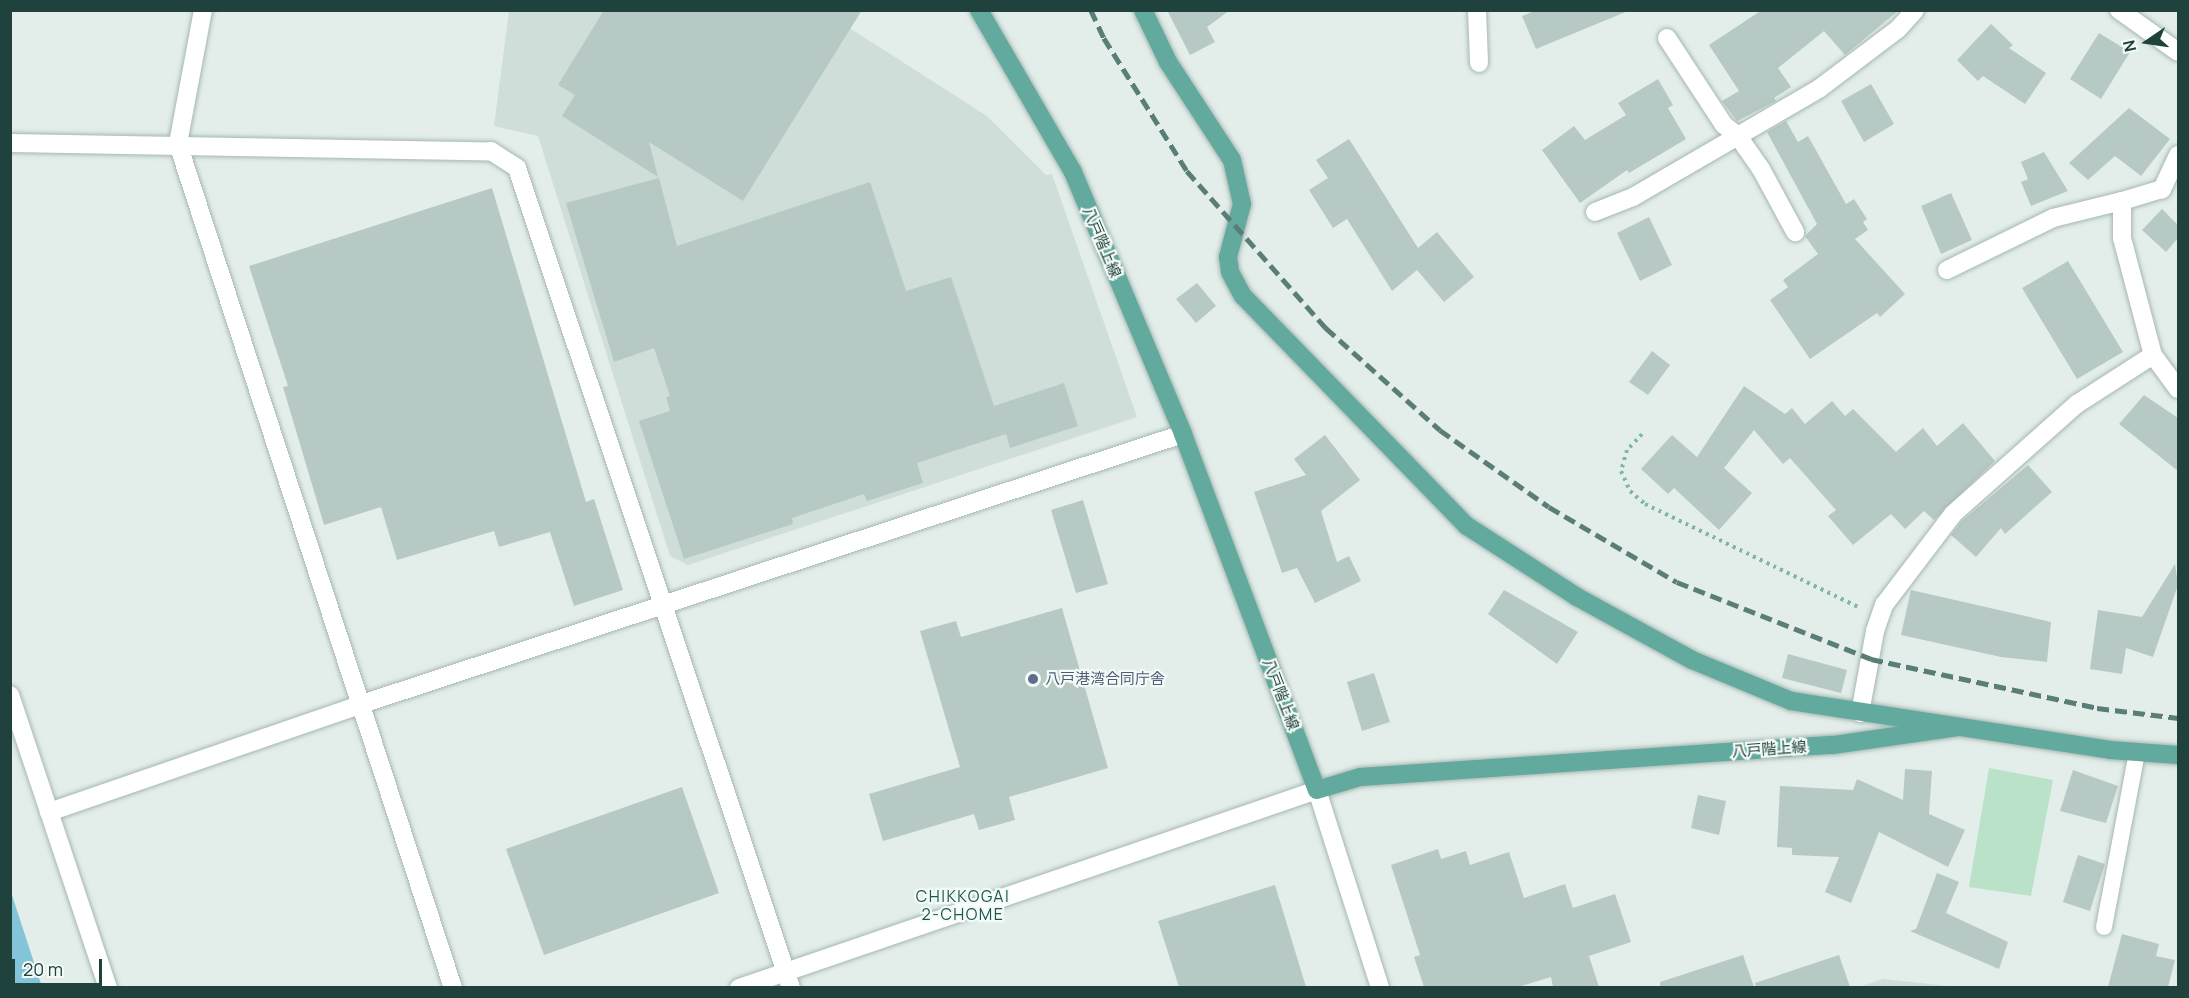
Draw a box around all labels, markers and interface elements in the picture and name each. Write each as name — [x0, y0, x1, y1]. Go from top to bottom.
north arrow — [2117, 12, 2177, 72]
text: N — [2117, 38, 2141, 54]
street label: 八戸階上線 — [1079, 204, 1125, 280]
street label: 八戸階上線 — [1259, 656, 1303, 732]
place label: 八戸港湾合同庁舎 — [1045, 670, 1165, 688]
marker: 八戸港湾合同庁舎 — [1026, 672, 1040, 686]
street label: 八戸階上線 — [1731, 737, 1807, 761]
district label: CHIKKOGAI 2-CHOME — [916, 886, 1010, 924]
scale bar — [15, 947, 105, 985]
text: 20 m — [23, 957, 63, 981]

